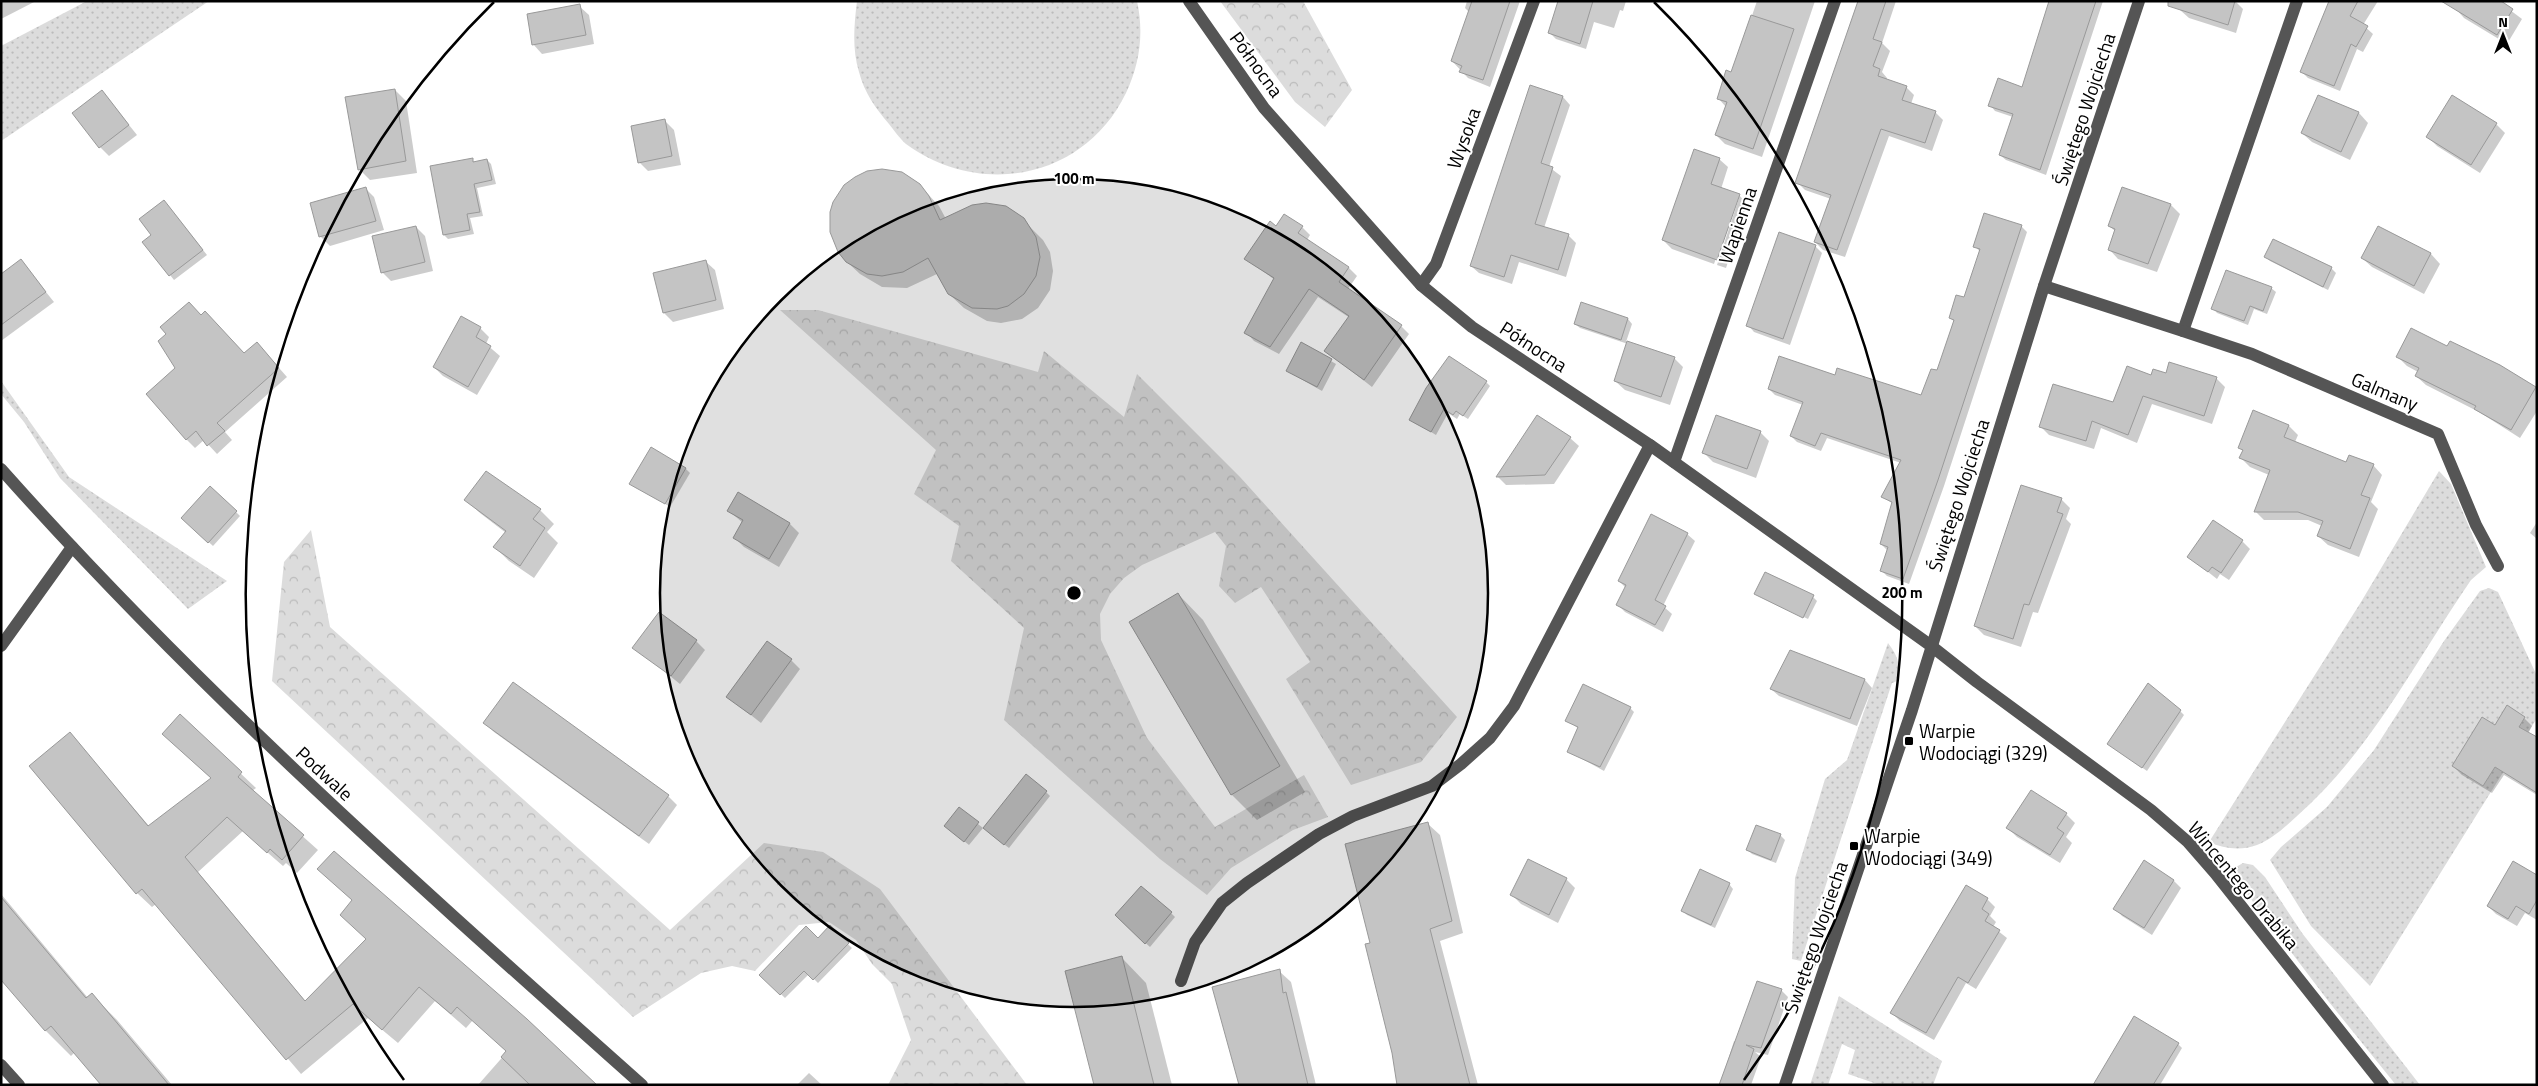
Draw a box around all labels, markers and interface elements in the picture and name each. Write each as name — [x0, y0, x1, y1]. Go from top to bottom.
north arrow — [2478, 10, 2528, 60]
text: N — [2498, 11, 2508, 32]
street label: Północna — [1223, 25, 1291, 103]
street label: Świętego Wojciecha — [2046, 28, 2123, 189]
street label: Wysoka — [1439, 103, 1488, 173]
text: 100 m — [1053, 167, 1095, 190]
street label: Wapienna — [1710, 182, 1764, 267]
street label: Północna — [1495, 313, 1574, 379]
street label: Galmany — [2347, 364, 2423, 418]
street label: Świętego Wojciecha — [1920, 414, 1997, 575]
text: 200 m — [1881, 581, 1923, 604]
centre of rings — [1065, 584, 1083, 602]
place label: Warpie Wodociągi (329) — [1919, 716, 2048, 767]
marker: Warpie Wodociągi (329) — [1903, 735, 1915, 747]
street label: Podwale — [290, 739, 360, 807]
street label: Wincentego Drabika — [2181, 814, 2307, 956]
place label: Warpie Wodociągi (349) — [1864, 821, 1993, 872]
marker: Warpie Wodociągi (349) — [1848, 840, 1860, 852]
street label: Świętego Wojciecha — [1775, 857, 1855, 1017]

